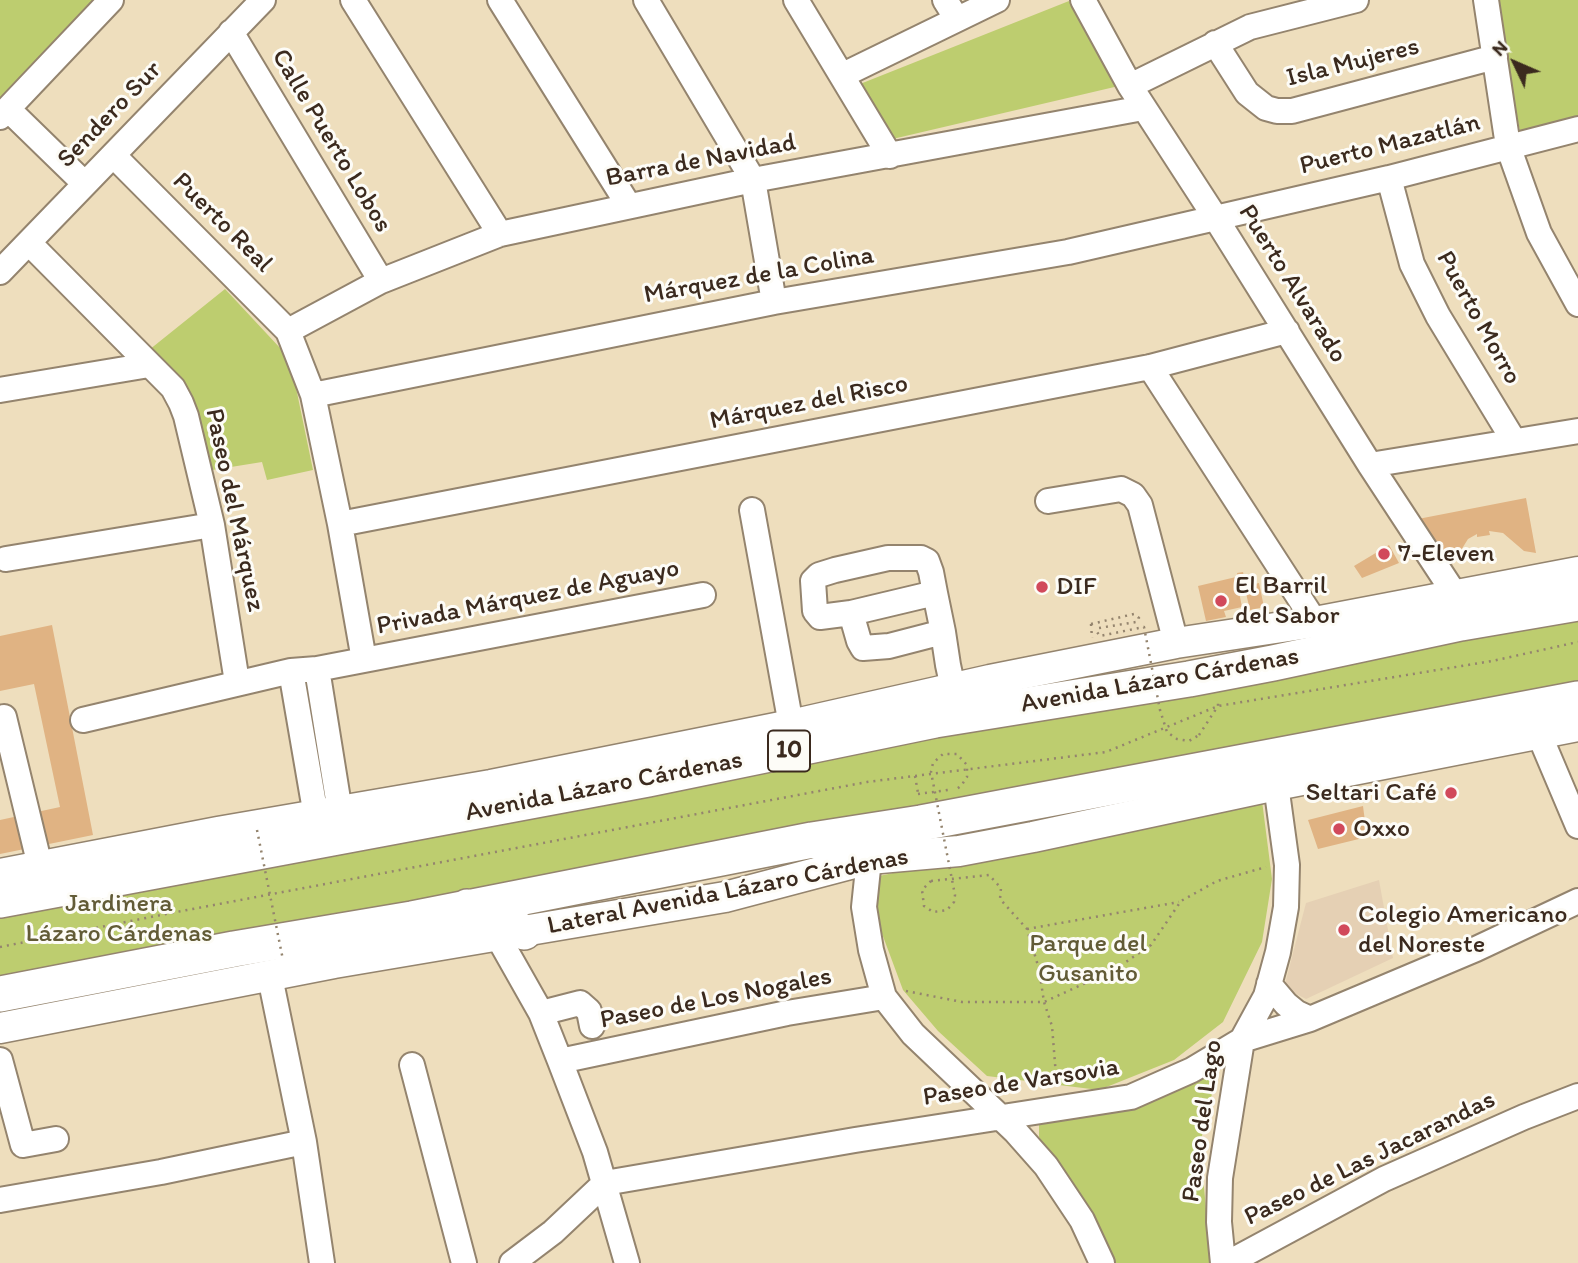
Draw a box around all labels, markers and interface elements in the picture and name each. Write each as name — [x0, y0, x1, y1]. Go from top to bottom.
north arrow — [1480, 28, 1550, 98]
street label: Isla Mujeres — [1283, 31, 1423, 95]
text: N — [1487, 35, 1512, 61]
street label: Calle Puerto Lobos — [264, 44, 398, 238]
street label: Sendero Sur — [51, 55, 169, 175]
street label: Puerto Mazatlán — [1297, 108, 1483, 182]
street label: Barra de Navidad — [603, 127, 799, 195]
street label: Puerto Real — [165, 166, 279, 280]
street label: Puerto Alvarado — [1231, 199, 1353, 369]
street label: Márquez de la Colina — [642, 240, 876, 312]
street label: Puerto Morro — [1429, 246, 1527, 390]
street label: Márquez del Risco — [707, 369, 911, 437]
street label: Paseo del Márquez — [197, 406, 271, 614]
place label: 7-Eleven — [1398, 538, 1495, 570]
marker: 7-Eleven — [1376, 546, 1392, 562]
street label: Privada Márquez de Aguayo — [374, 553, 682, 643]
place label: El Barril del Sabor — [1235, 570, 1340, 632]
place label: DIF — [1056, 571, 1096, 603]
marker: DIF — [1034, 579, 1050, 595]
marker: El Barril del Sabor — [1213, 593, 1229, 609]
street label: Avenida Lázaro Cárdenas — [1018, 641, 1302, 721]
road number: 10 — [768, 730, 810, 772]
street label: Avenida Lázaro Cárdenas — [463, 745, 745, 829]
place label: Seltari Café — [1306, 777, 1437, 809]
marker: Seltari Café — [1443, 785, 1459, 801]
place label: Oxxo — [1353, 813, 1410, 845]
marker: Oxxo — [1331, 821, 1347, 837]
street label: Lateral Avenida Lázaro Cárdenas — [545, 842, 911, 942]
park label: Jardinera Lázaro Cárdenas — [25, 888, 213, 950]
place label: Colegio Americano del Noreste — [1358, 899, 1568, 960]
marker: Colegio Americano del Noreste — [1336, 922, 1352, 938]
park label: Parque del Gusanito — [1029, 928, 1147, 990]
street label: Paseo de Los Nogales — [597, 961, 835, 1037]
street label: Paseo del Lago — [1176, 1038, 1230, 1204]
street label: Paseo de Varsovia — [921, 1052, 1121, 1114]
street label: Paseo de Las Jacarandas — [1239, 1085, 1501, 1233]

